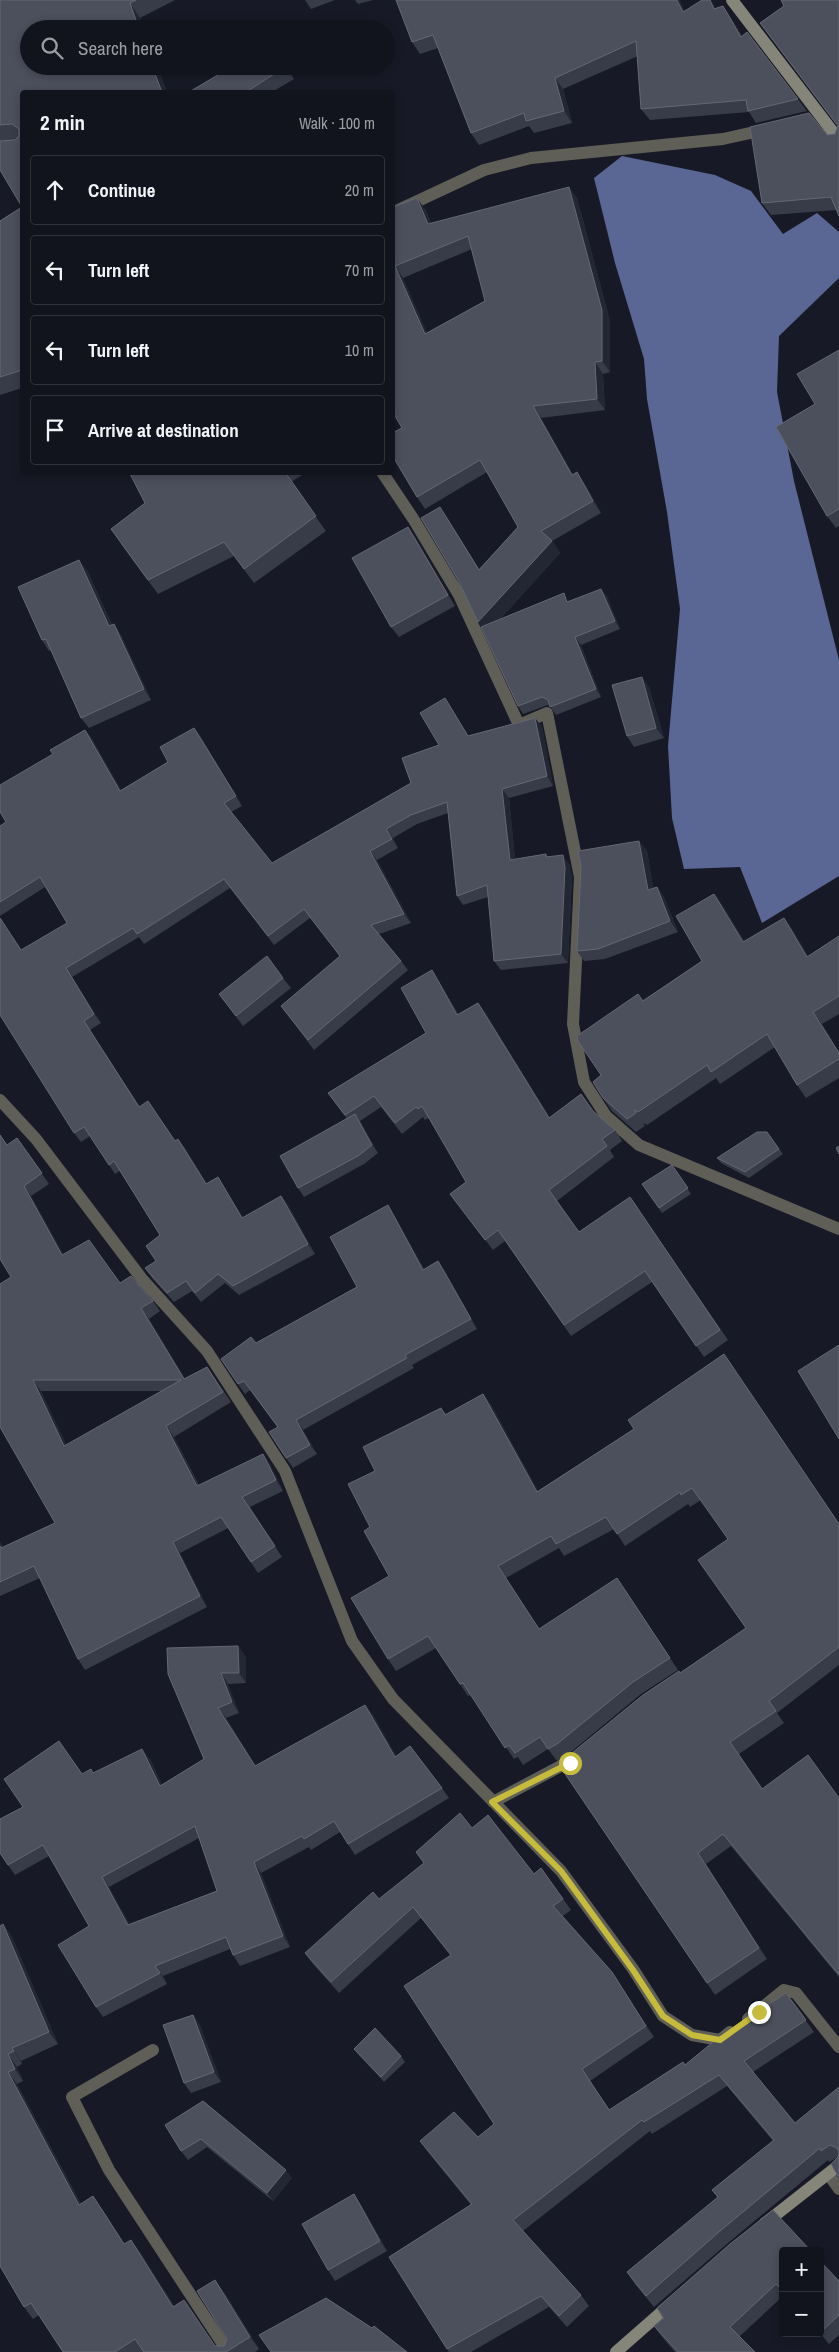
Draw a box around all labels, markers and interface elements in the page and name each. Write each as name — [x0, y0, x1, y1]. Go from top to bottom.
search box — [20, 20, 395, 75]
icon: search — [38, 34, 66, 62]
text: Search here — [78, 35, 163, 61]
text: 2 min — [40, 108, 85, 137]
text: Walk · 100 m — [299, 112, 375, 134]
icon: ahead — [41, 176, 69, 204]
text: Continue — [88, 177, 156, 203]
text: 20 m — [345, 179, 374, 201]
icon: left — [41, 256, 69, 284]
text: Turn left — [88, 257, 149, 283]
text: 70 m — [345, 259, 374, 281]
icon: left — [41, 336, 69, 364]
text: Turn left — [88, 337, 149, 363]
text: 10 m — [345, 339, 374, 361]
icon: arrive — [41, 416, 69, 444]
text: Arrive at destination — [88, 417, 239, 443]
route start — [559, 1752, 582, 1775]
route end — [748, 2001, 771, 2024]
map controls — [779, 2247, 824, 2337]
button: + — [779, 2247, 824, 2292]
button: − — [779, 2292, 824, 2337]

